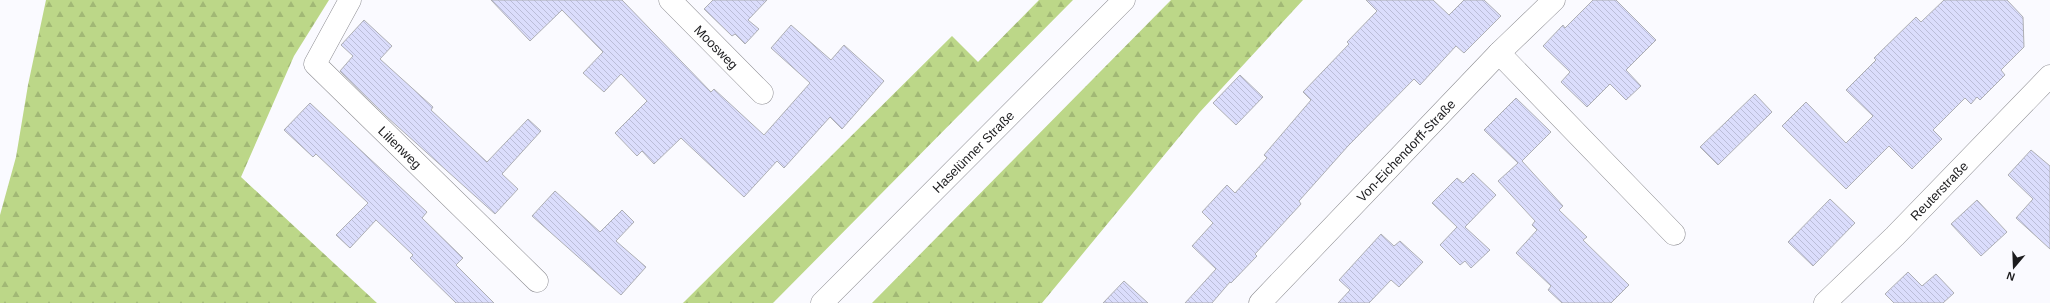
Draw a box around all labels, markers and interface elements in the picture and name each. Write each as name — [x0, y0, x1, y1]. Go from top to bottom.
street label: Moosweg — [691, 22, 741, 72]
street label: Von-Eichendorff-Straße — [1354, 97, 1459, 205]
street label: Haselünner Straße — [930, 108, 1017, 196]
street label: Lilienweg — [375, 123, 424, 172]
street label: Reuterstraße — [1907, 159, 1971, 224]
north arrow — [1994, 247, 2034, 287]
text: N — [2005, 269, 2016, 283]

